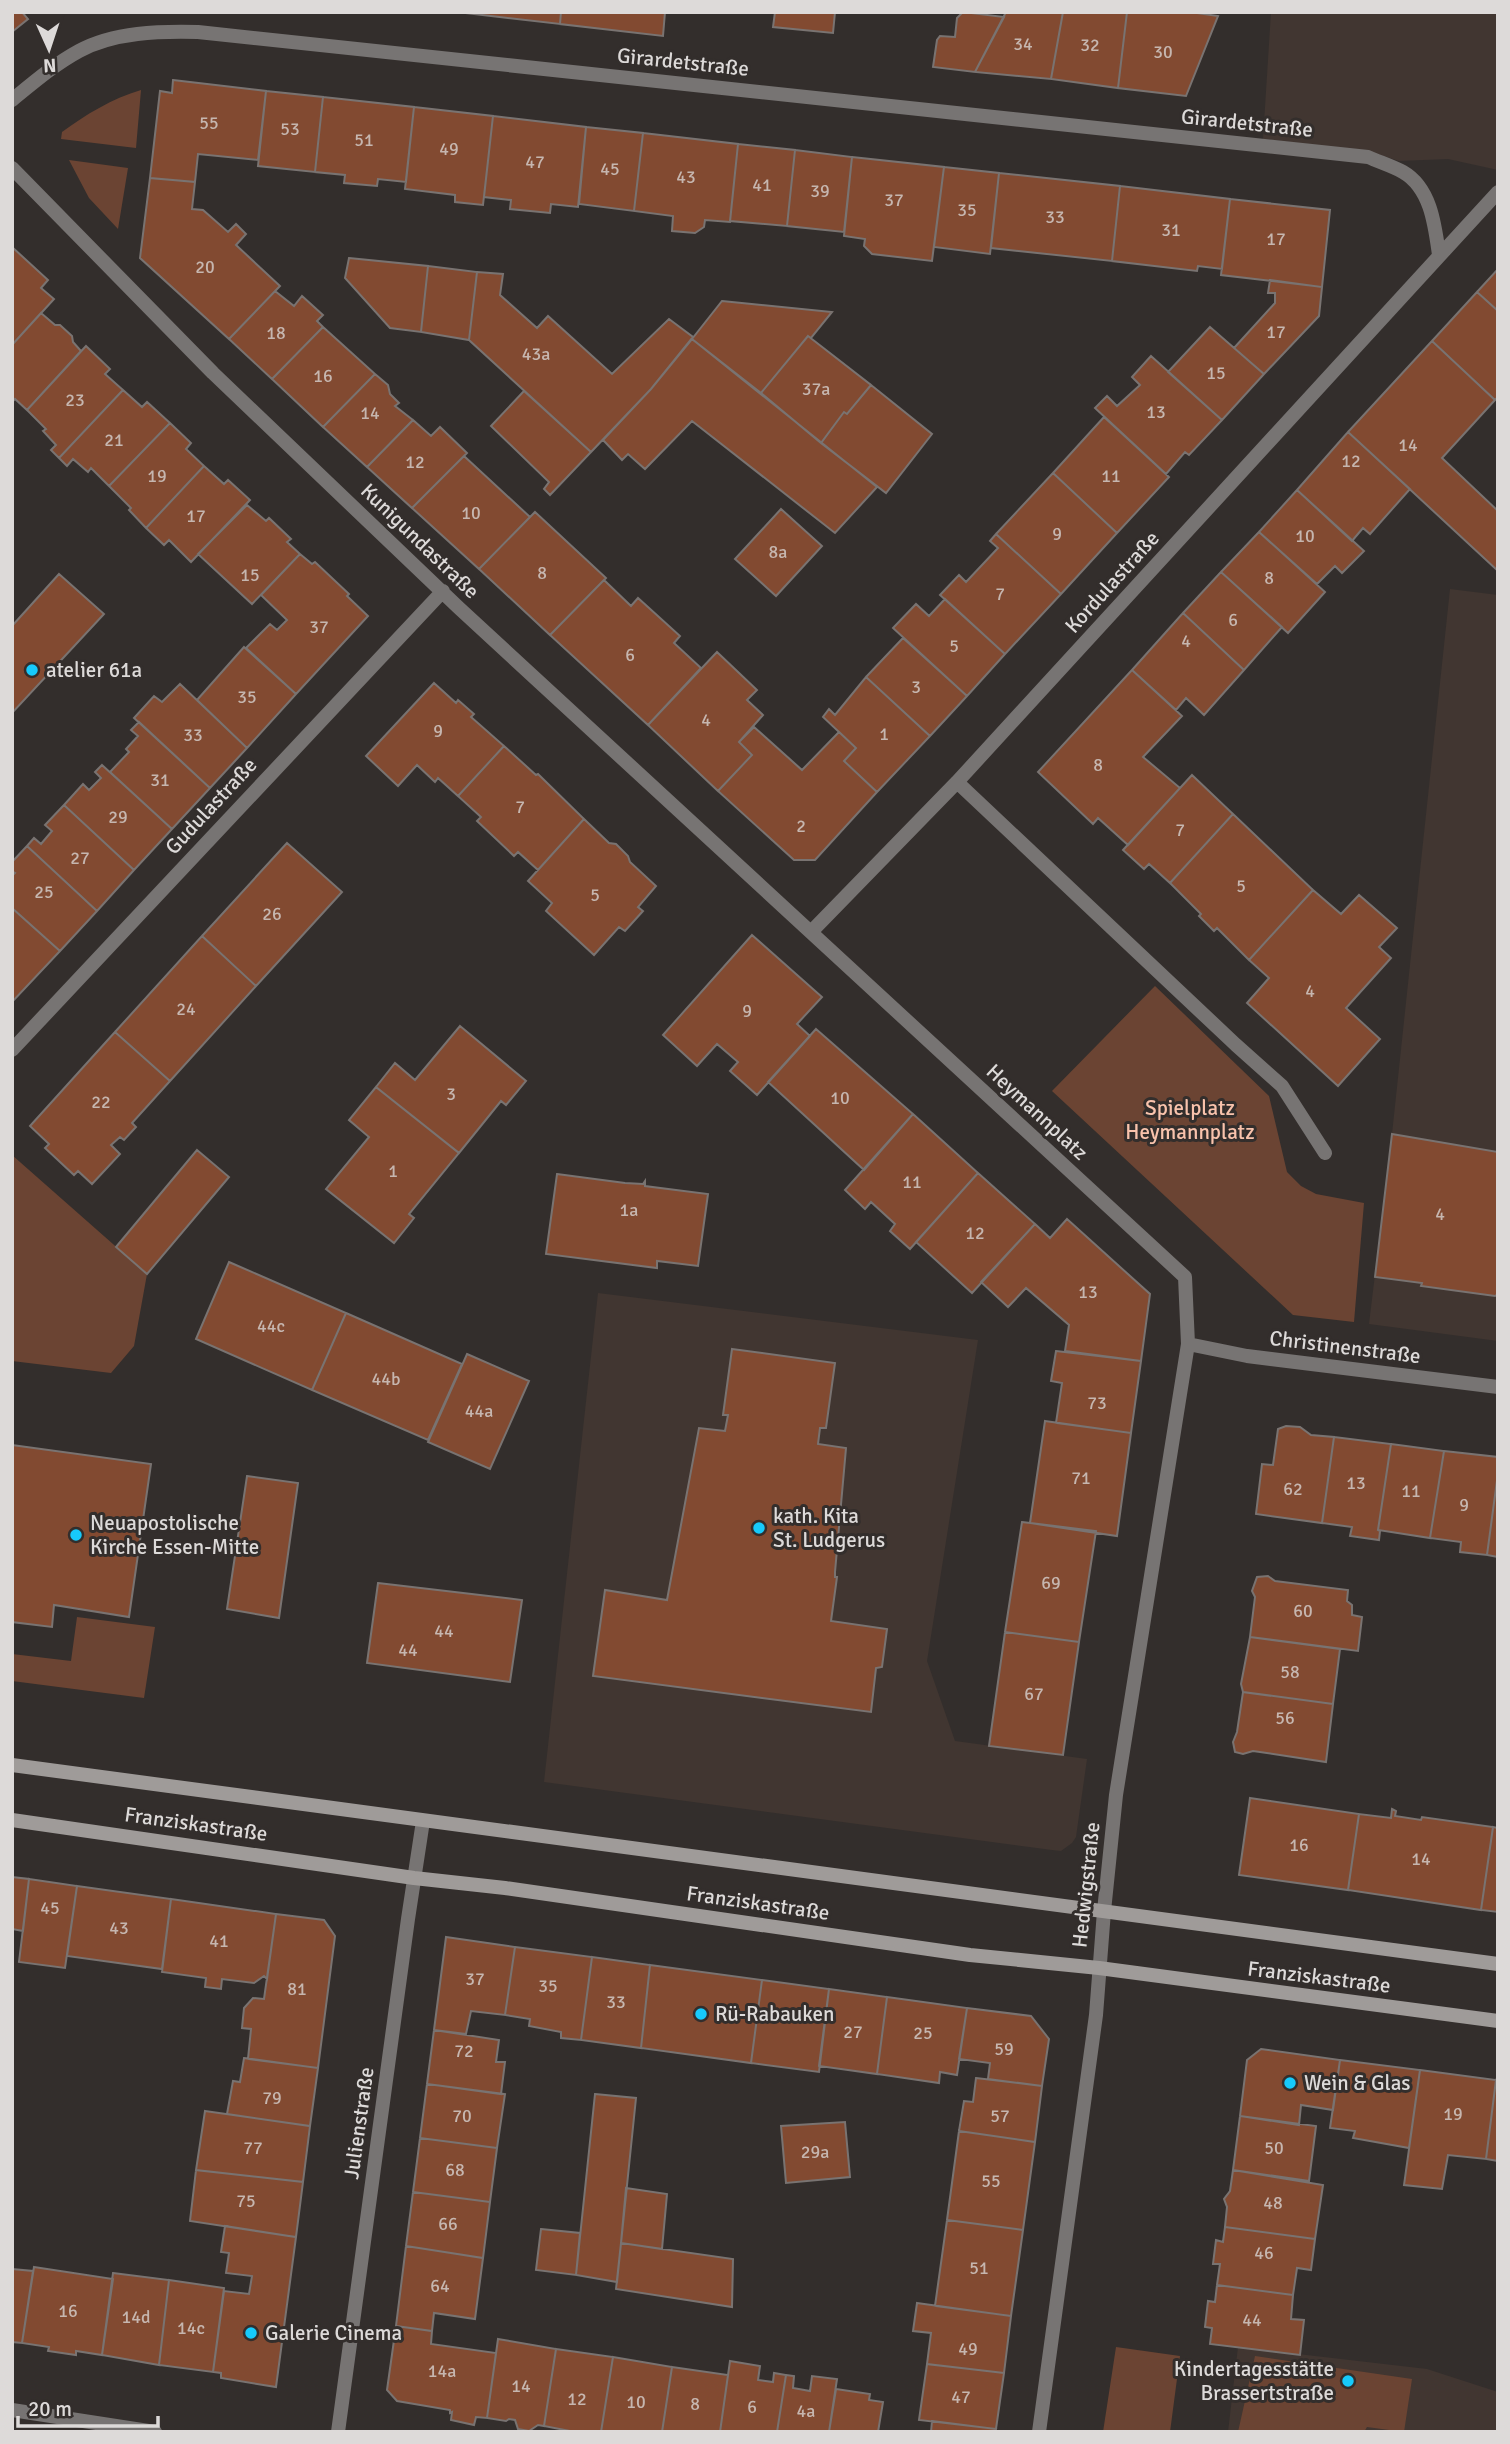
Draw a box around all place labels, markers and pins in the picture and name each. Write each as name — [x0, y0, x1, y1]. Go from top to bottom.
place label: atelier 61a — [46, 657, 142, 683]
marker: atelier 61a — [24, 662, 40, 678]
place label: kath. Kita St. Ludgerus — [773, 1503, 885, 1553]
place label: Neuapostolische Kirche Essen-Mitte — [90, 1510, 259, 1560]
marker: kath. Kita St. Ludgerus — [751, 1520, 767, 1536]
marker: Neuapostolische Kirche Essen-Mitte — [68, 1527, 84, 1543]
place label: Rü-Rabauken — [715, 2001, 834, 2027]
marker: Rü-Rabauken — [693, 2006, 709, 2022]
place label: Wein & Glas — [1304, 2070, 1411, 2096]
marker: Wein & Glas — [1282, 2075, 1298, 2091]
place label: Galerie Cinema — [265, 2320, 402, 2346]
marker: Galerie Cinema — [243, 2325, 259, 2341]
place label: Kindertagesstätte Brassertstraße — [1174, 2356, 1334, 2406]
marker: Kindertagesstätte Brassertstraße — [1340, 2373, 1356, 2389]

